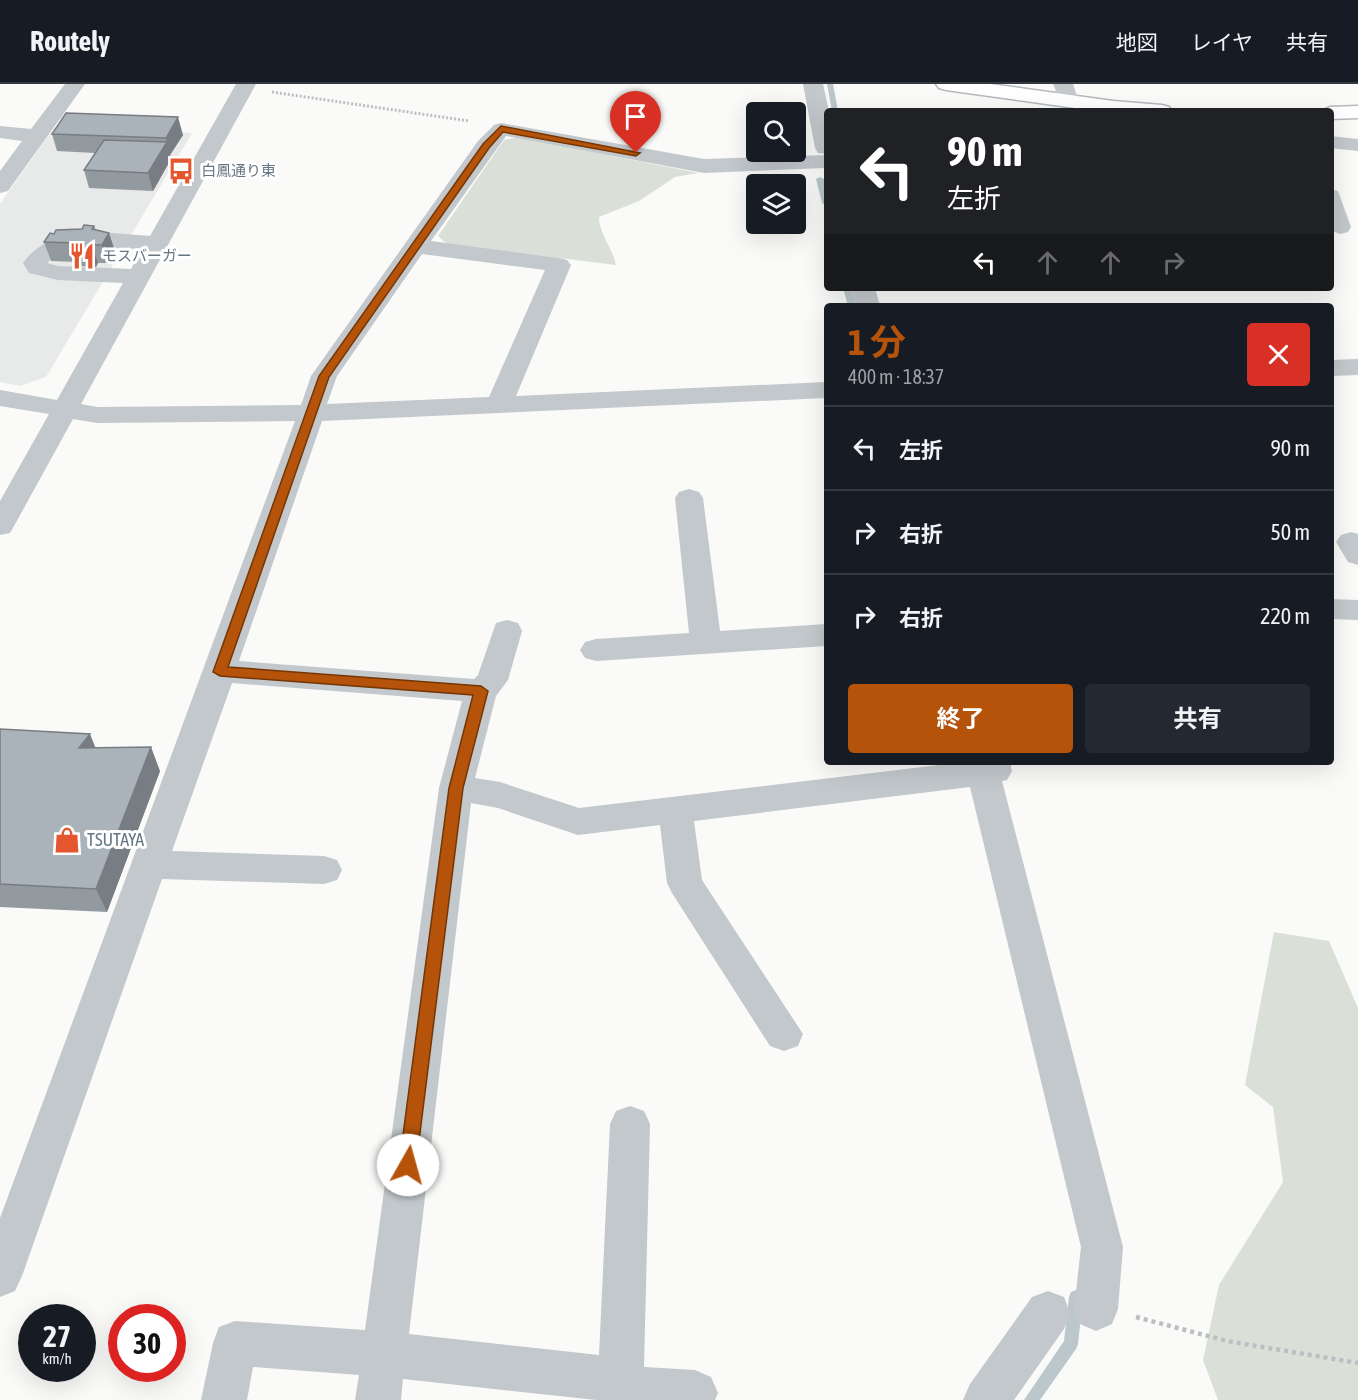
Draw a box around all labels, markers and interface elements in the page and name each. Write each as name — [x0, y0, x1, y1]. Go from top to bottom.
text: Routely — [30, 25, 110, 57]
text: 地図 — [1116, 30, 1158, 54]
text: レイヤ — [1191, 30, 1253, 54]
text: 共有 — [1286, 30, 1328, 54]
pin — [610, 91, 661, 153]
icon: arrive — [619, 100, 652, 133]
map controls — [746, 102, 806, 234]
button: search — [746, 102, 806, 162]
text: 90 m — [947, 127, 1022, 175]
icon: left — [848, 132, 926, 210]
bus stop icon: 白鳳通り東 — [166, 156, 196, 186]
place label: 白鳳通り東 — [201, 162, 276, 179]
button: layers — [746, 174, 806, 234]
text: 左折 — [947, 183, 1001, 214]
restaurant icon: モスバーガー — [67, 241, 97, 271]
icon: left — [968, 246, 1001, 279]
icon: ahead — [1031, 246, 1064, 279]
icon: ahead — [1094, 246, 1127, 279]
icon: right — [1157, 246, 1190, 279]
place label: モスバーガー — [102, 247, 192, 264]
text: 1 分 — [848, 321, 906, 363]
button: close — [1247, 323, 1310, 386]
text: 400 m · 18:37 — [848, 365, 944, 388]
icon: left — [848, 432, 881, 465]
text: 90 m — [1270, 435, 1310, 461]
text: 左折 — [899, 437, 943, 463]
icon: right — [848, 516, 881, 549]
text: 50 m — [1270, 519, 1310, 545]
text: 右折 — [899, 521, 943, 547]
icon: right — [848, 600, 881, 633]
text: 220 m — [1260, 603, 1310, 629]
text: 右折 — [899, 605, 943, 631]
button: 終了 — [848, 684, 1073, 753]
button: 共有 — [1085, 684, 1310, 753]
shop icon: TSUTAYA — [52, 825, 82, 855]
place label: TSUTAYA — [87, 829, 144, 850]
position arrow — [376, 1133, 440, 1197]
speed limit sign: 30 — [108, 1304, 186, 1382]
text: 27 — [43, 1319, 71, 1353]
text: km/h — [42, 1350, 72, 1367]

